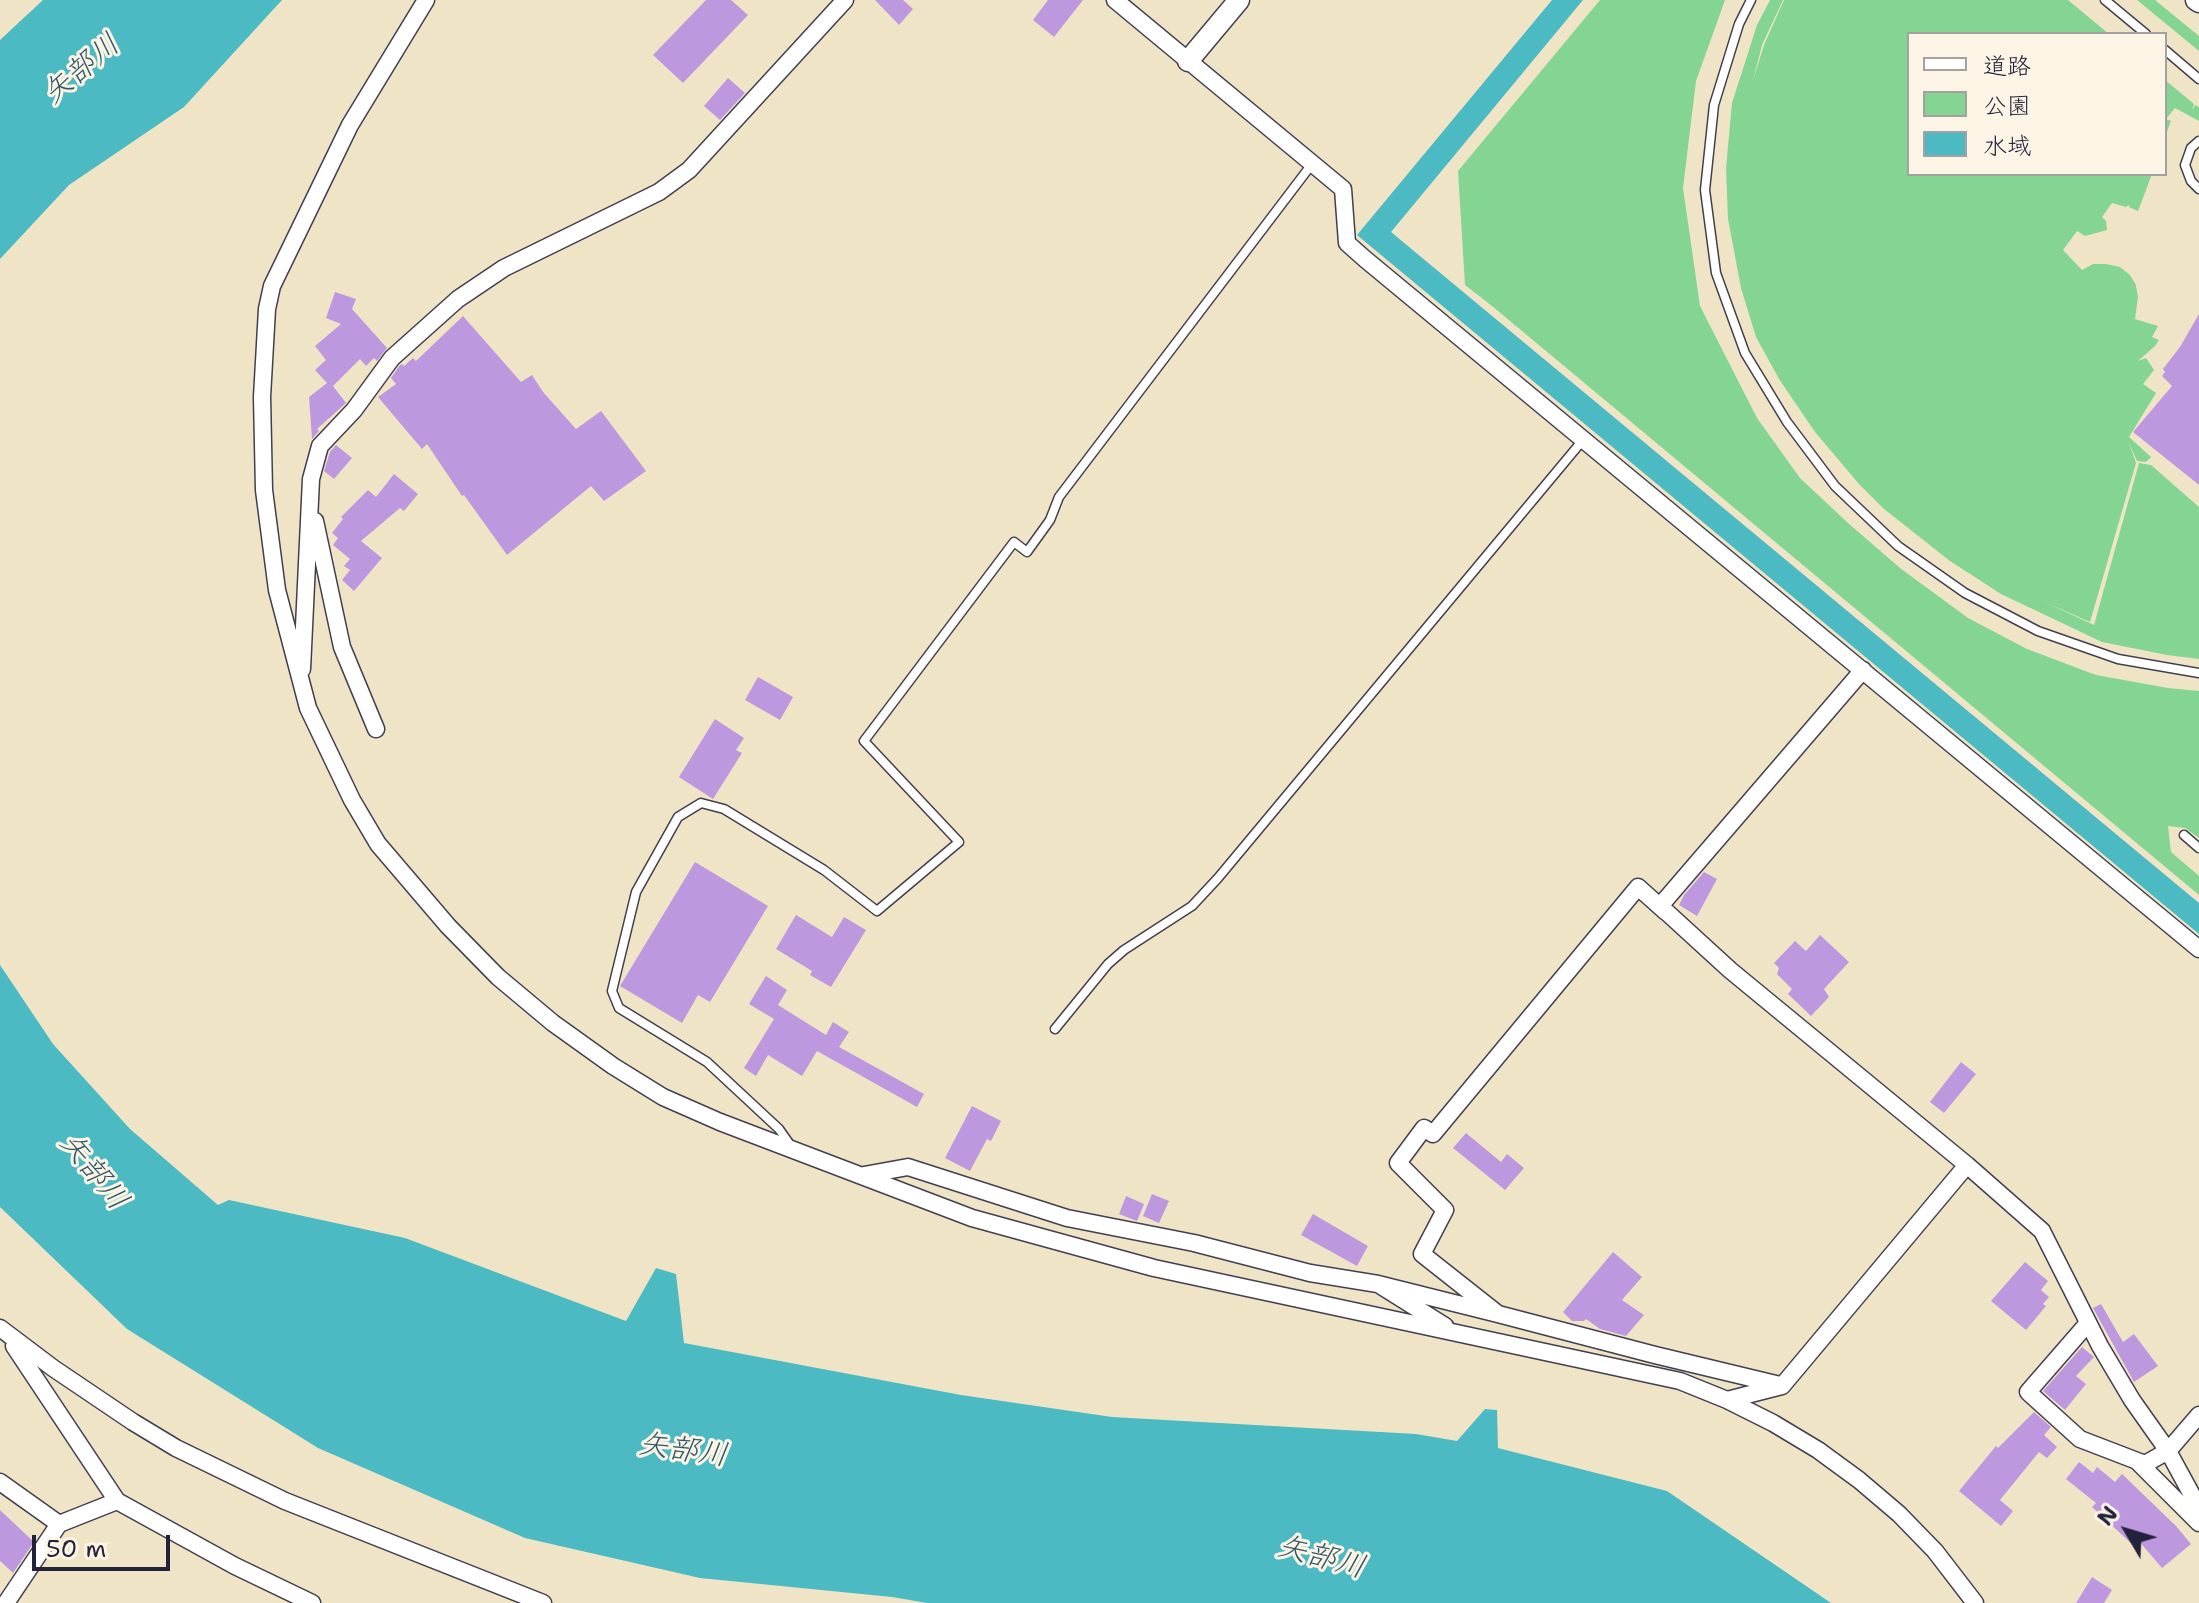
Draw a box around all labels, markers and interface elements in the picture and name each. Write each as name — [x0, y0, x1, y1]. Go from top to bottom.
water label: 矢部川 — [36, 27, 128, 113]
legend — [1907, 32, 2167, 176]
text: 道路 — [1983, 50, 2031, 82]
text: 公園 — [1983, 90, 2031, 122]
text: 水域 — [1983, 130, 2031, 162]
water label: 矢部川 — [51, 1126, 135, 1218]
water label: 矢部川 — [636, 1427, 730, 1475]
north arrow — [2087, 1491, 2167, 1571]
text: N — [2091, 1500, 2124, 1532]
scale bar — [36, 1519, 174, 1569]
water label: 矢部川 — [1273, 1529, 1369, 1587]
text: 50 m — [46, 1533, 106, 1565]

